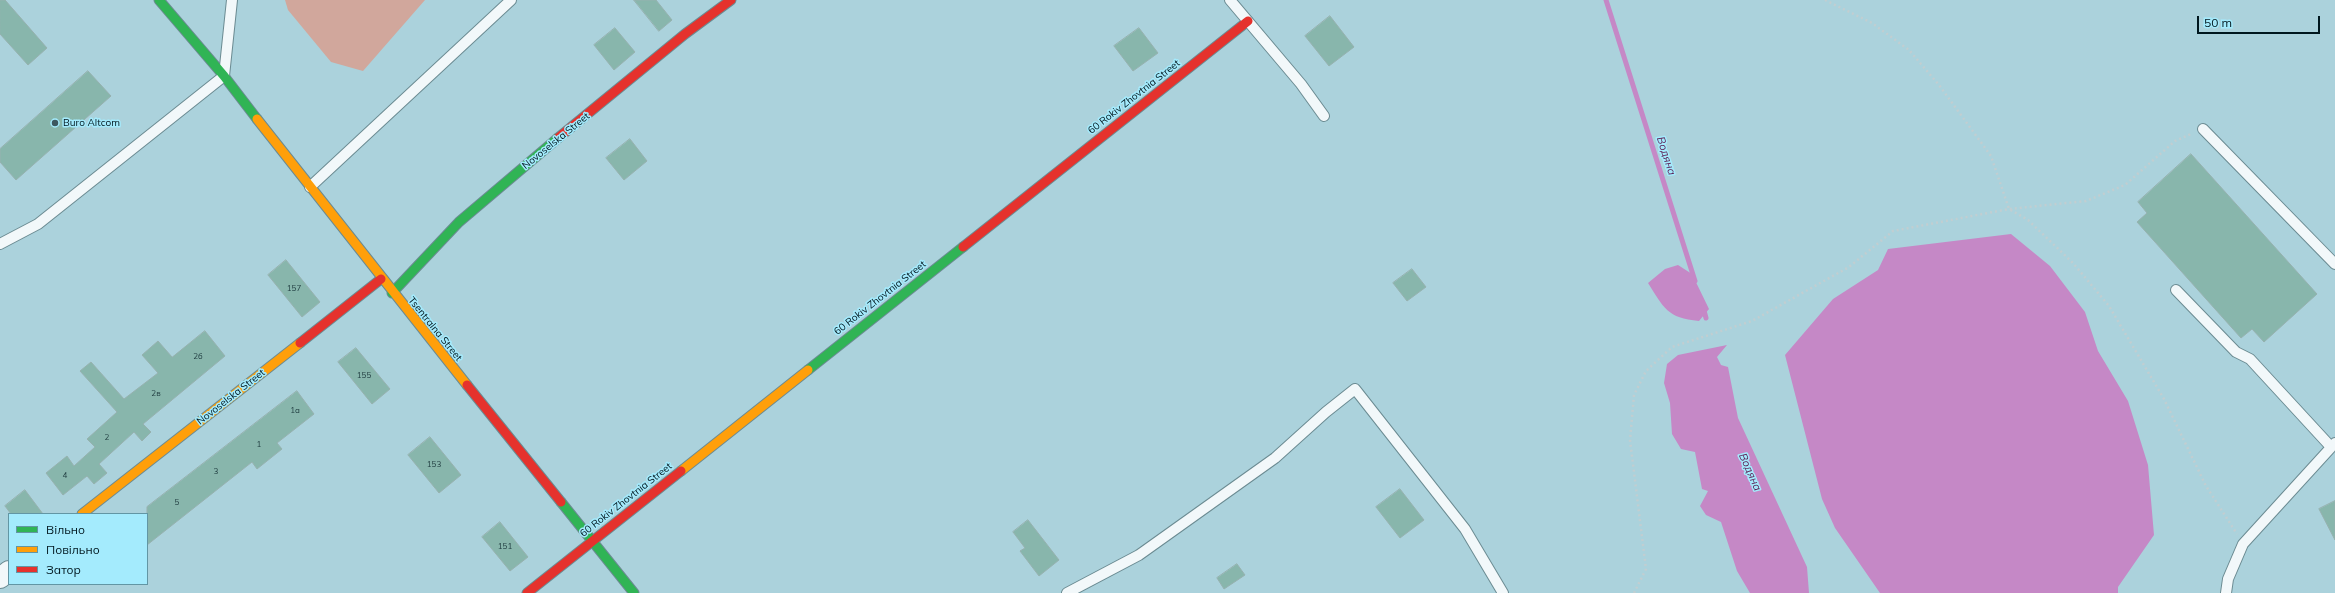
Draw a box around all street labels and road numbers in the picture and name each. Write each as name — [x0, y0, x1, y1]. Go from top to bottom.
street label: 60 Rokiv Zhovtnia Street — [1086, 57, 1182, 137]
street label: Novoselska Street — [520, 110, 592, 172]
street label: 60 Rokiv Zhovtnia Street — [832, 258, 928, 338]
street label: Tsentralna Street — [405, 294, 465, 364]
street label: Novoselska Street — [195, 367, 267, 427]
street label: 60 Rokiv Zhovtnia Street — [578, 460, 674, 540]

